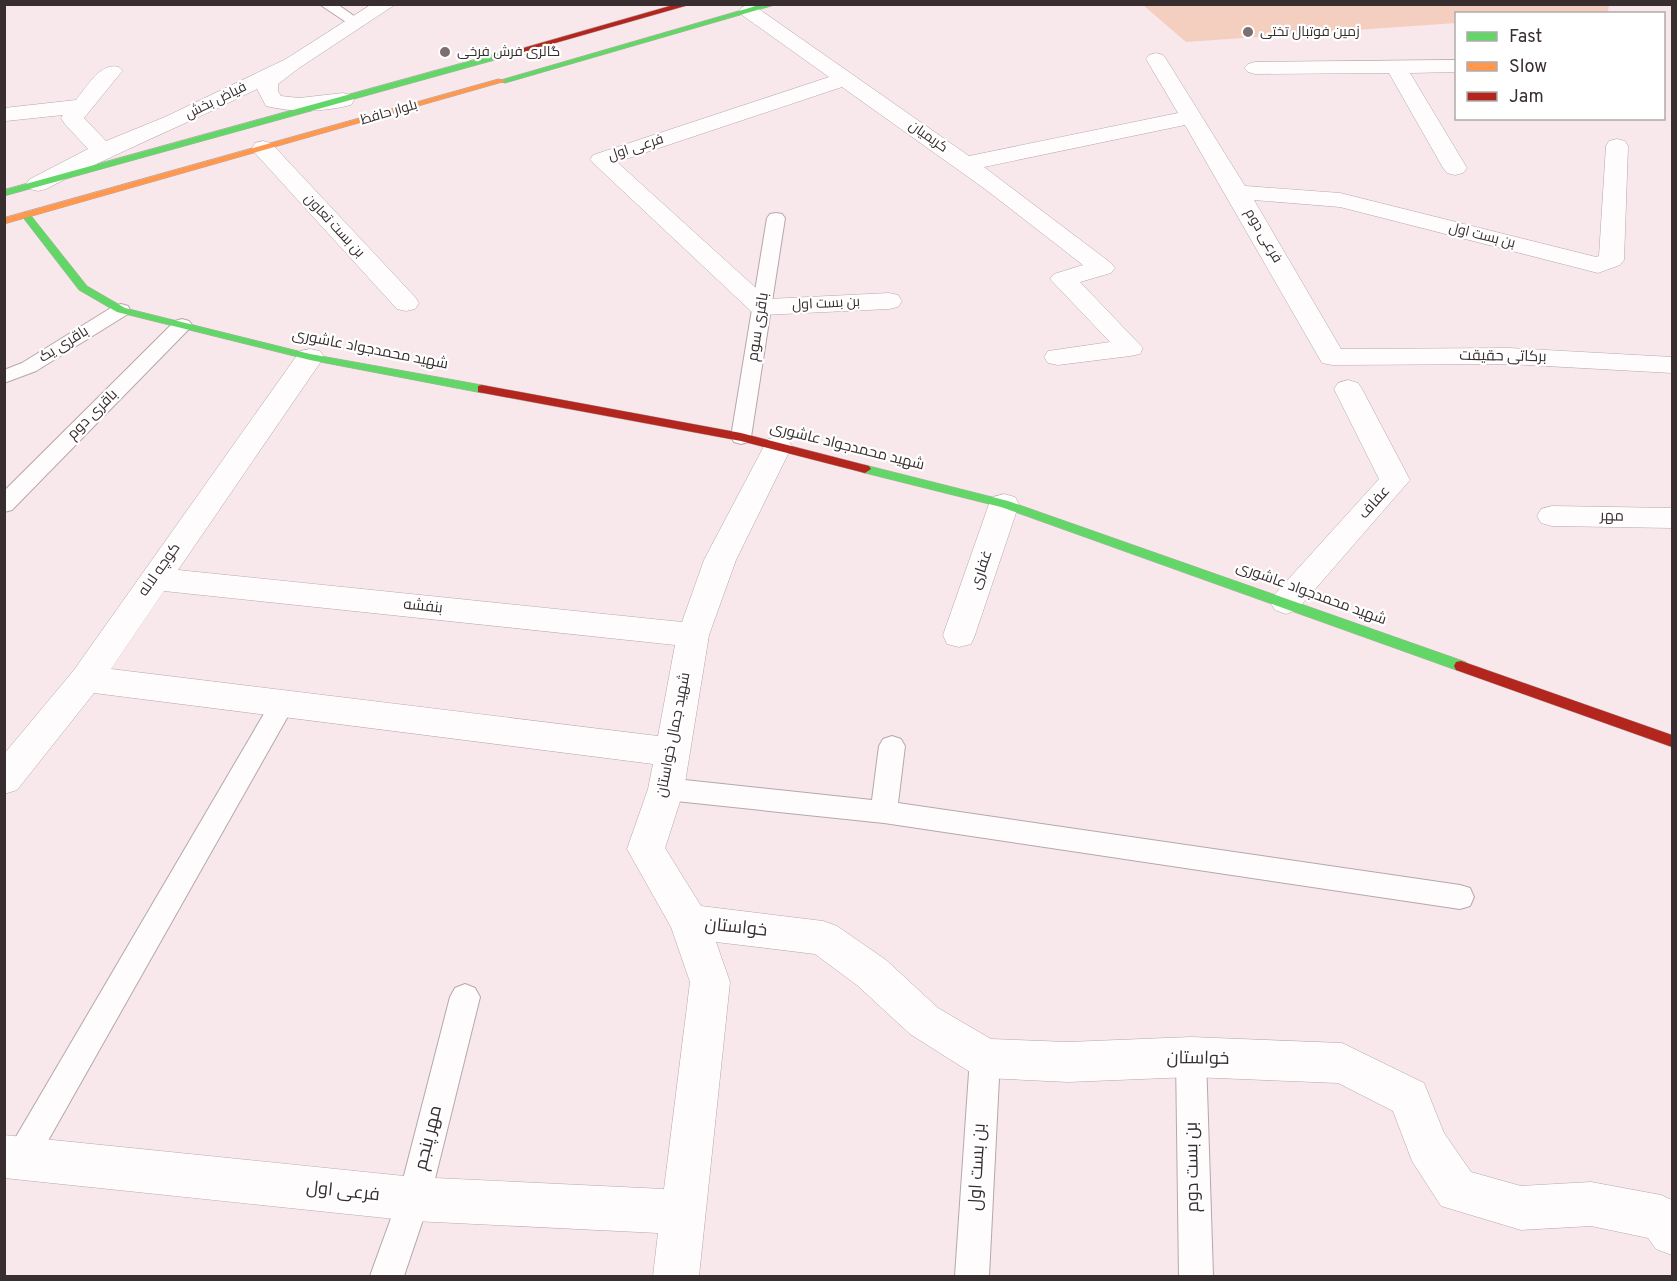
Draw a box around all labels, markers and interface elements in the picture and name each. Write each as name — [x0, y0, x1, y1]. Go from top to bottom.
legend — [1455, 12, 1665, 120]
place label: زمین فوتبال تختی — [1260, 24, 1360, 41]
marker: زمین فوتبال تختی — [1241, 25, 1255, 39]
text: Fast — [1509, 26, 1542, 49]
place label: گالری فرش فرخی — [457, 44, 560, 61]
marker: گالری فرش فرخی — [438, 45, 452, 59]
text: Slow — [1509, 56, 1547, 79]
street label: فیاض بخش — [182, 79, 250, 123]
text: Jam — [1509, 86, 1544, 109]
street label: بلوار حافظ — [359, 97, 419, 129]
street label: کریمیان — [905, 117, 951, 157]
street label: فرعی اول — [606, 131, 666, 165]
street label: بن‌ بست تعاون — [300, 191, 368, 261]
street label: فرعی دوم — [1241, 206, 1285, 266]
street label: بن بست اول — [1447, 220, 1517, 252]
street label: باقری سوم — [744, 291, 774, 363]
street label: بن بست اول — [792, 294, 860, 314]
street label: باقری یک — [36, 322, 92, 368]
street label: شهید محمدجواد عاشوری — [290, 326, 450, 374]
street label: برکاتی حقیقت — [1459, 347, 1547, 367]
street label: باقری دوم — [64, 386, 122, 444]
street label: شهید محمدجواد عاشوری — [768, 419, 926, 475]
street label: عفاف — [1355, 482, 1395, 524]
street label: مهر — [1599, 507, 1624, 527]
street label: کوچه لاله — [135, 540, 185, 600]
street label: غفاری — [966, 548, 998, 592]
street label: شهید محمدجواد عاشوری — [1233, 558, 1389, 630]
street label: بنفشه — [402, 595, 444, 619]
street label: شهید جمال خواستان — [653, 671, 695, 799]
street label: خواستان — [704, 913, 768, 943]
street label: خواستان — [1166, 1047, 1230, 1071]
street label: مهر پنجم — [410, 1103, 448, 1173]
street label: بن بست دوم — [1181, 1121, 1205, 1213]
street label: بن بست اول — [964, 1123, 992, 1211]
street label: فرعی اول — [305, 1177, 381, 1207]

